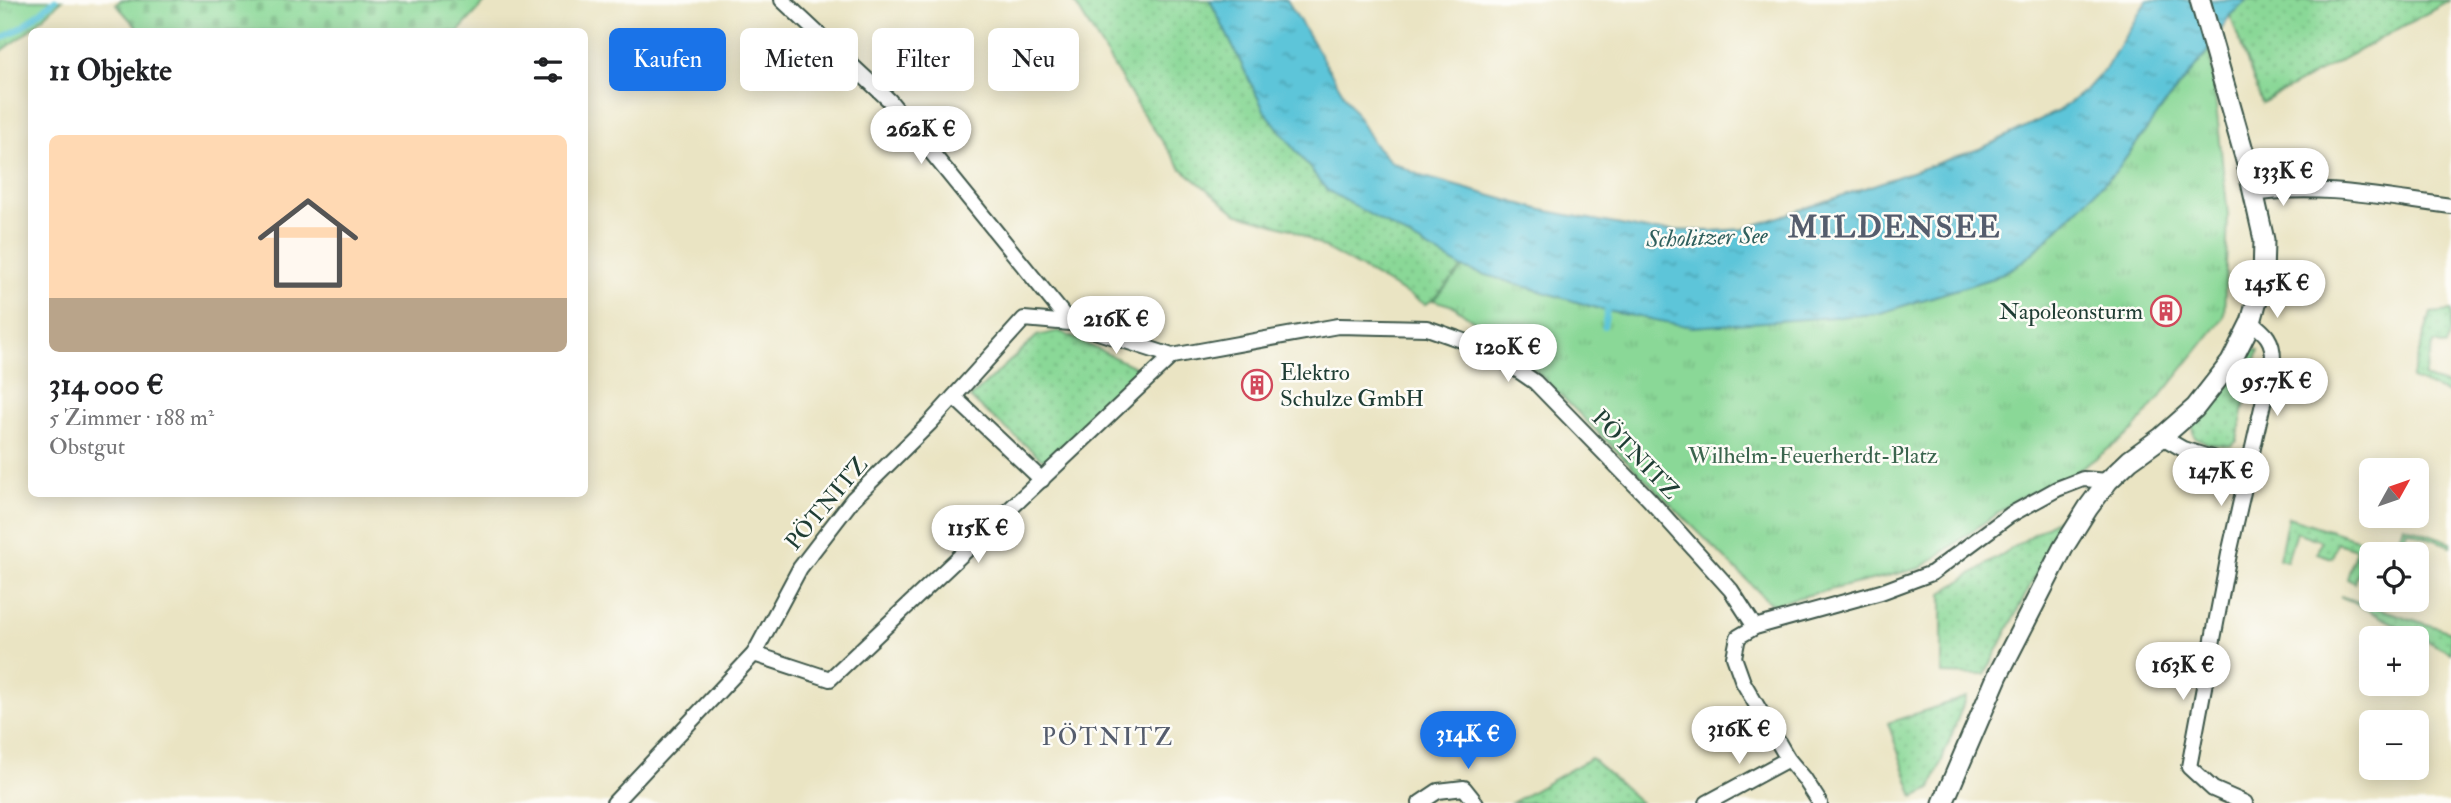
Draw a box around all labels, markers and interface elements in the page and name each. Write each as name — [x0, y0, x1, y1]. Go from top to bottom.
chip: Kaufen — [609, 28, 726, 91]
chip: Mieten — [740, 28, 858, 91]
chip: Filter — [872, 28, 974, 91]
chip: Neu — [988, 28, 1079, 91]
icon: filters — [529, 51, 567, 89]
text: 11 Objekte — [49, 52, 172, 89]
pin: 262K € — [864, 106, 978, 166]
text: 262K € — [886, 114, 956, 143]
pin: 133K € — [2226, 148, 2340, 208]
text: 133K € — [2253, 156, 2313, 185]
icon: home — [245, 180, 371, 306]
district label: MILDENSEE — [1787, 209, 2002, 246]
water label: Scholitzer See — [1645, 220, 1769, 255]
pin: 145K € — [2220, 260, 2334, 320]
text: 145K € — [2244, 268, 2310, 297]
building icon: Napoleonsturm — [2149, 294, 2183, 328]
pin: 216K € — [1059, 296, 1173, 356]
place label: Napoleonsturm — [1999, 297, 2143, 327]
text: 216K € — [1083, 304, 1149, 333]
pin: 120K € — [1451, 324, 1565, 384]
text: 120K € — [1475, 332, 1541, 361]
place label: Elektro Schulze GmbH — [1280, 358, 1424, 413]
pin: 95.7K € — [2212, 358, 2342, 418]
text: 314 000 € — [49, 366, 164, 403]
text: 95.7K € — [2242, 366, 2312, 395]
building icon: Elektro Schulze GmbH — [1240, 368, 1274, 402]
text: 5 Zimmer · 188 m² — [49, 403, 214, 432]
street label: PÖTNITZ — [1586, 403, 1685, 505]
text: Obstgut — [49, 432, 125, 461]
park label: Wilhelm-Feuerherdt-Platz — [1687, 441, 1938, 470]
pin: 147K € — [2164, 448, 2278, 508]
street label: PÖTNITZ — [779, 451, 874, 556]
text: 147K € — [2188, 456, 2254, 485]
north arrow — [2359, 458, 2429, 528]
map controls — [2359, 458, 2429, 780]
pin: 115K € — [921, 505, 1035, 565]
text: 115K € — [948, 513, 1008, 542]
button: locate — [2359, 542, 2429, 612]
button: + — [2359, 626, 2429, 696]
pin: 163K € — [2126, 642, 2240, 702]
text: 163K € — [2152, 650, 2214, 679]
pin: 316K € — [1682, 706, 1796, 766]
button: − — [2359, 710, 2429, 780]
pin: 314K € — [1411, 712, 1525, 771]
text: 316K € — [1708, 714, 1770, 743]
text: 314K € — [1436, 719, 1500, 748]
district label: PÖTNITZ — [1042, 722, 1174, 753]

